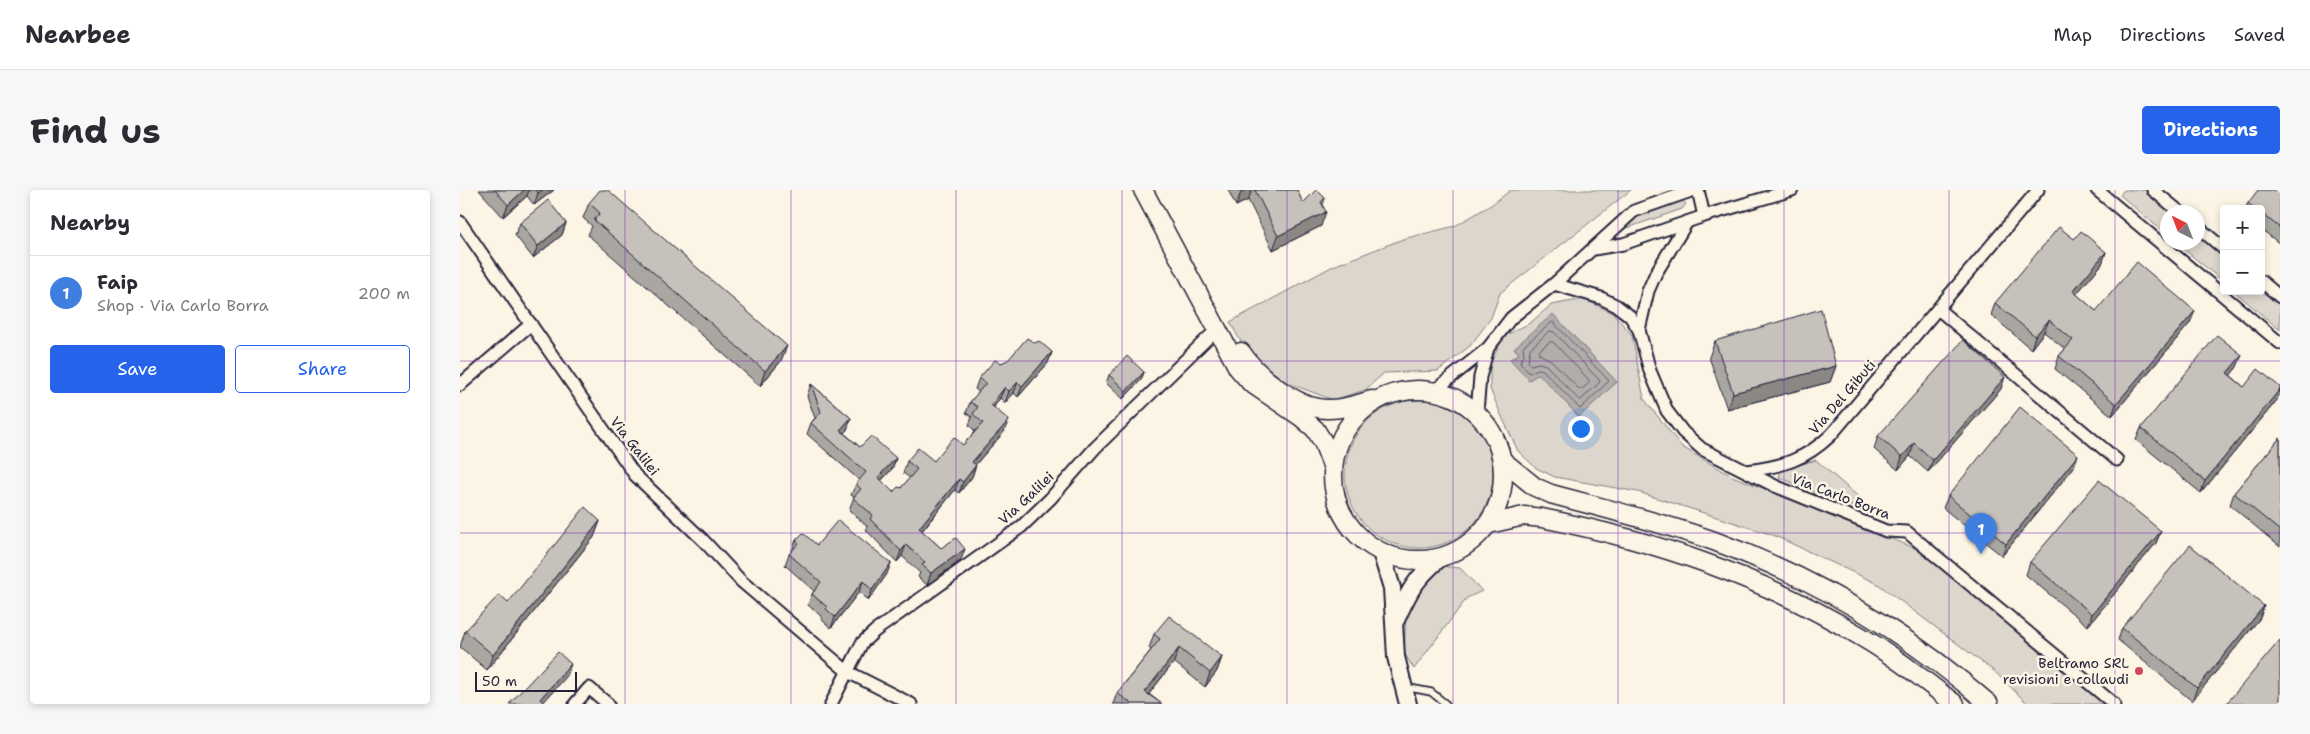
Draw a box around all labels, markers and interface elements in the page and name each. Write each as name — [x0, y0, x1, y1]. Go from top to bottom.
text: Nearbee — [25, 19, 131, 51]
text: Map — [2054, 23, 2092, 47]
text: Directions — [2120, 23, 2206, 47]
text: Saved — [2234, 23, 2285, 47]
button: Directions — [2142, 106, 2280, 154]
text: Find us — [30, 107, 161, 154]
north arrow — [2160, 205, 2205, 250]
map controls — [2220, 205, 2265, 295]
button: + — [2220, 205, 2265, 250]
text: Nearby — [50, 209, 130, 237]
button: − — [2220, 250, 2265, 295]
text: Faip — [97, 270, 138, 295]
text: 1 — [62, 283, 70, 304]
text: 200 m — [358, 283, 410, 304]
text: Shop · Via Carlo Borra — [97, 295, 269, 316]
button: Save — [50, 345, 225, 393]
button: Share — [235, 345, 410, 393]
street label: Via Del Gibuti — [1805, 356, 1879, 438]
street label: Via Galilei — [606, 413, 664, 479]
your location — [1568, 416, 1594, 442]
street label: Via Galilei — [994, 468, 1058, 528]
street label: Via Carlo Borra — [1789, 469, 1893, 523]
pin: 1 — [1965, 513, 1997, 554]
place label: Beltramo SRL revisioni e collaudi — [2003, 654, 2129, 688]
marker: Beltramo SRL revisioni e collaudi — [2133, 665, 2145, 677]
scale bar — [475, 669, 578, 692]
text: 50 m — [482, 672, 517, 690]

